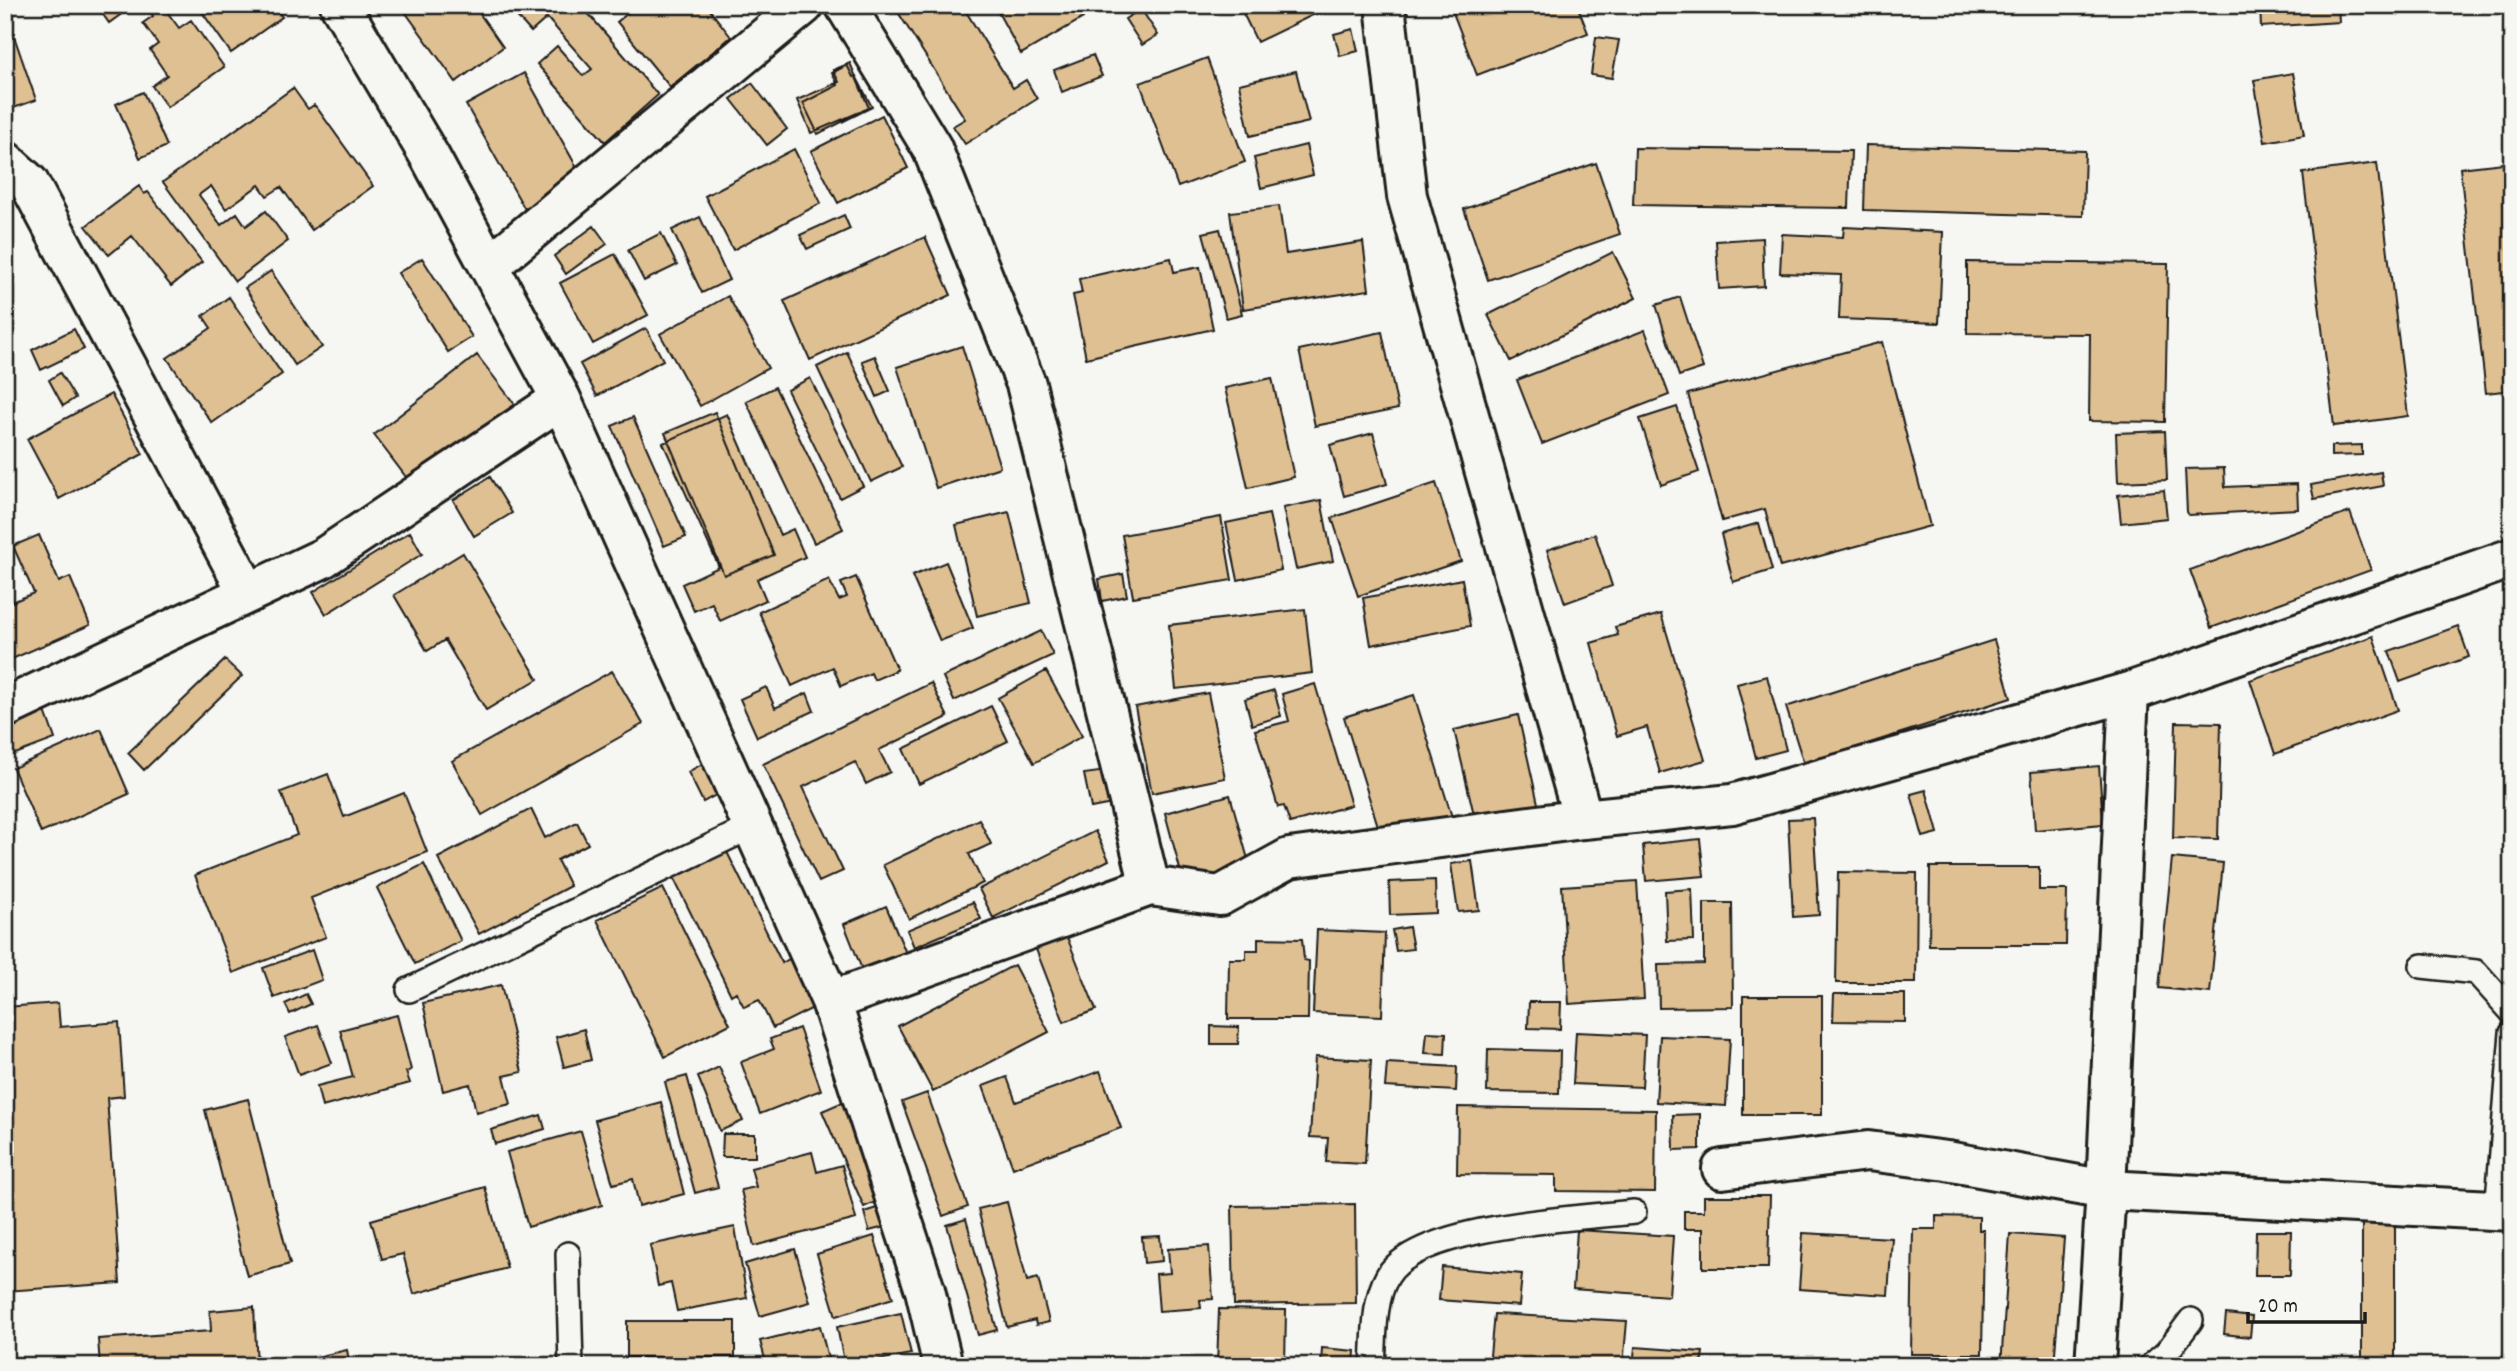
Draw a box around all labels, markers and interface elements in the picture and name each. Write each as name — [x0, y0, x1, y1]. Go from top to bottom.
scale bar — [2248, 1280, 2365, 1324]
text: 20 m — [2258, 1293, 2298, 1323]

